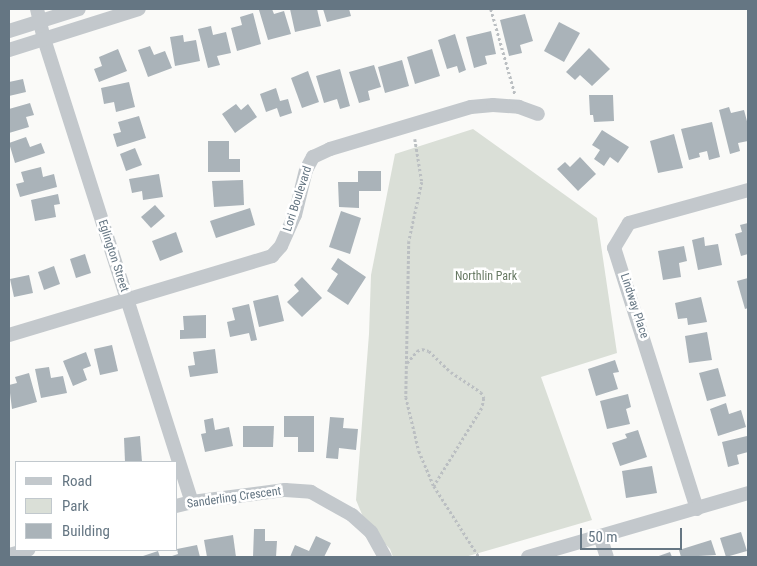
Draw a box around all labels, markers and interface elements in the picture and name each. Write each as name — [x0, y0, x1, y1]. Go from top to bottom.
street label: Lori Boulevard — [281, 165, 315, 233]
street label: Eglington Street — [95, 218, 131, 294]
park label: Northlin Park — [455, 270, 517, 284]
street label: Lindway Place — [617, 272, 651, 340]
legend — [15, 461, 178, 551]
text: Road — [62, 472, 92, 490]
street label: Sanderling Crescent — [186, 484, 282, 512]
text: Park — [62, 497, 89, 515]
scale bar — [582, 518, 684, 550]
text: Building — [62, 522, 110, 540]
text: 50 m — [588, 528, 618, 546]

